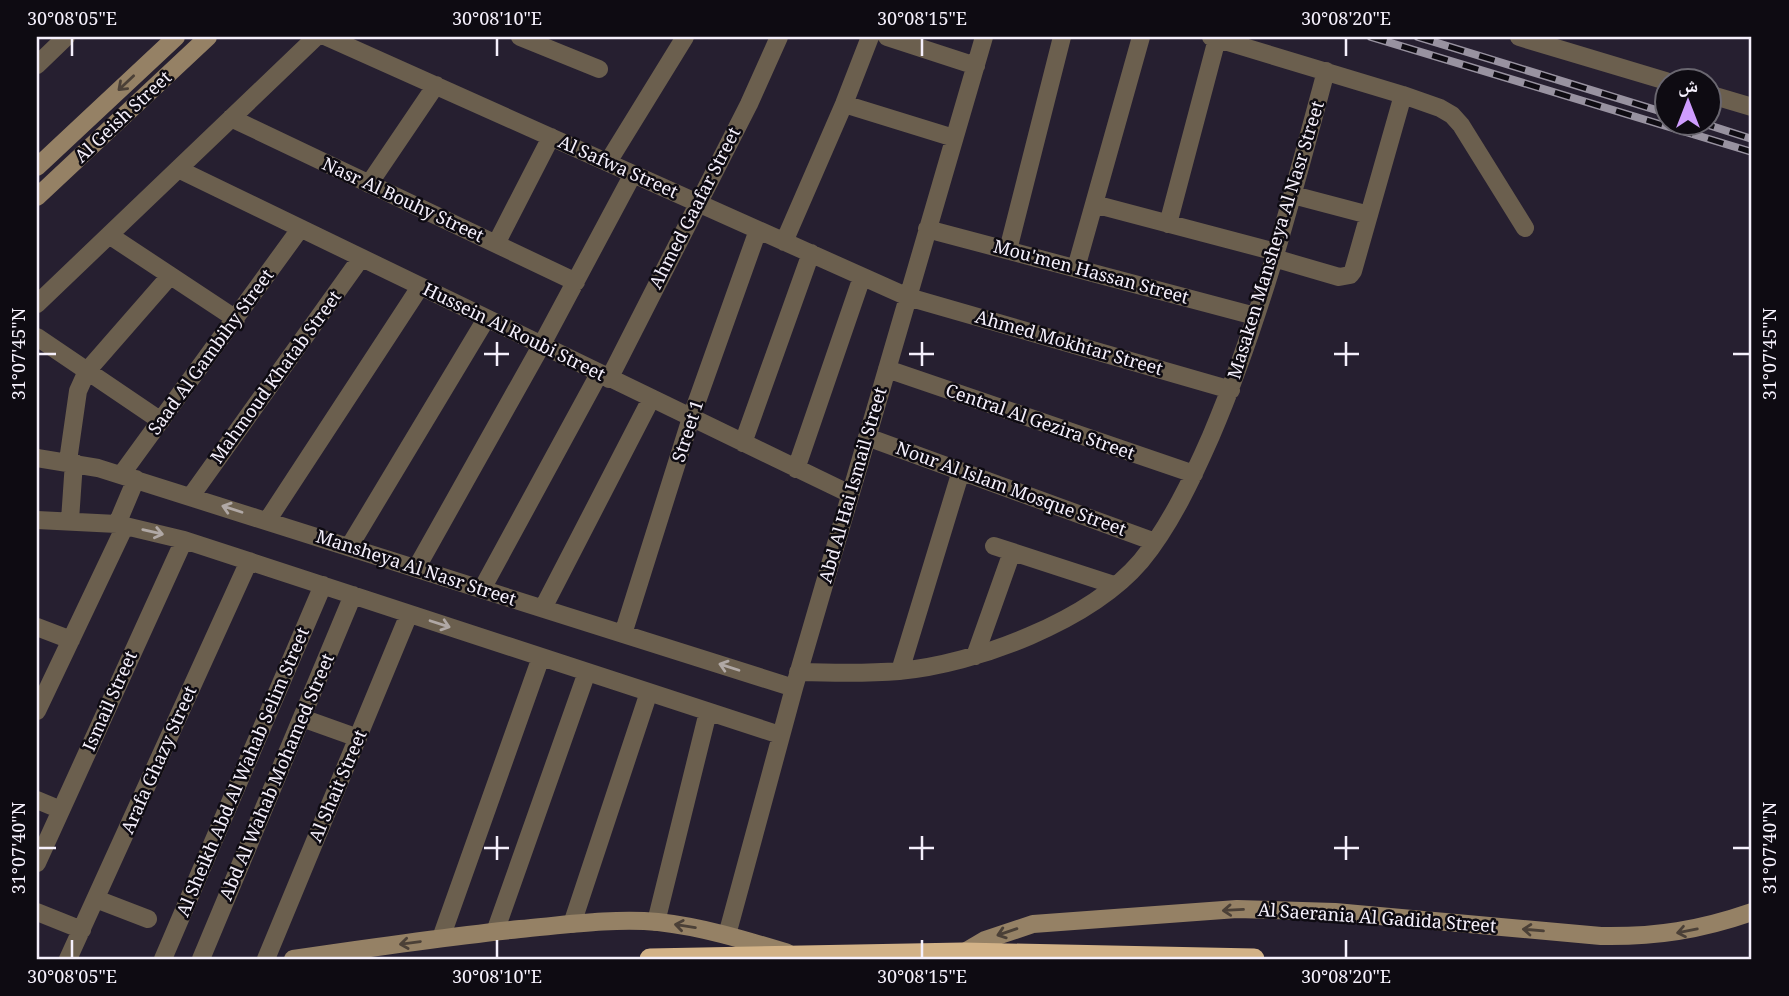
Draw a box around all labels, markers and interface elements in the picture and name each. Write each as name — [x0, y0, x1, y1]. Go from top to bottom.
text: 30°08'05"E — [27, 6, 117, 36]
text: 30°08'10"E — [452, 6, 542, 36]
text: 30°08'15"E — [877, 6, 967, 36]
text: 30°08'20"E — [1301, 6, 1391, 36]
street label: Al Geish Street — [69, 65, 180, 172]
north arrow — [1652, 66, 1722, 136]
text: ش — [1678, 72, 1698, 104]
one-way arrow — [118, 75, 135, 92]
street label: Masaken Mansheya Al Nasr Street — [1221, 98, 1335, 383]
street label: Ahmed Gaafar Street — [643, 123, 751, 295]
street label: Al Safwa Street — [552, 129, 682, 209]
street label: Nasr Al Bouhy Street — [316, 151, 488, 253]
street label: Mou'men Hassan Street — [989, 233, 1192, 314]
street label: Saad Al Gambihy Street — [142, 264, 283, 443]
street label: Hussein Al Roubi Street — [417, 277, 609, 391]
street label: Mahmoud Khatab Street — [204, 285, 351, 471]
street label: Ahmed Mokhtar Street — [971, 304, 1166, 386]
text: 31°07'45"N — [6, 307, 36, 400]
text: 31°07'45"N — [1757, 307, 1787, 400]
street label: Central Al Gezira Street — [941, 377, 1138, 470]
street label: Abd Al Hai Ismail Street — [813, 384, 897, 587]
street label: Street 1 — [666, 396, 714, 467]
street label: Nour Al Islam Mosque Street — [891, 435, 1130, 547]
one-way arrow — [221, 502, 243, 515]
street label: Mansheya Al Nasr Street — [311, 523, 519, 616]
one-way arrow — [141, 526, 164, 540]
one-way arrow — [428, 618, 450, 631]
street label: Al Sheikh Abd Al Wahab Selim Street — [170, 623, 320, 922]
street label: Ismail Street — [76, 647, 147, 757]
street label: Abd Al Wahab Mohamed Street — [213, 649, 345, 906]
one-way arrow — [718, 660, 740, 672]
street label: Arafa Ghazy Street — [115, 682, 207, 840]
street label: Al Shait Street — [303, 726, 377, 848]
text: 31°07'40"N — [6, 801, 36, 894]
text: 31°07'40"N — [1757, 801, 1787, 894]
street label: Al Saerania Al Gadida Street — [1257, 897, 1497, 943]
one-way arrow — [1221, 903, 1244, 916]
one-way arrow — [674, 919, 697, 932]
one-way arrow — [1522, 923, 1544, 936]
one-way arrow — [1676, 924, 1699, 938]
one-way arrow — [996, 926, 1018, 939]
one-way arrow — [399, 936, 422, 949]
text: 30°08'05"E — [27, 964, 117, 994]
text: 30°08'10"E — [452, 964, 542, 994]
text: 30°08'15"E — [877, 964, 967, 994]
text: 30°08'20"E — [1301, 964, 1391, 994]

